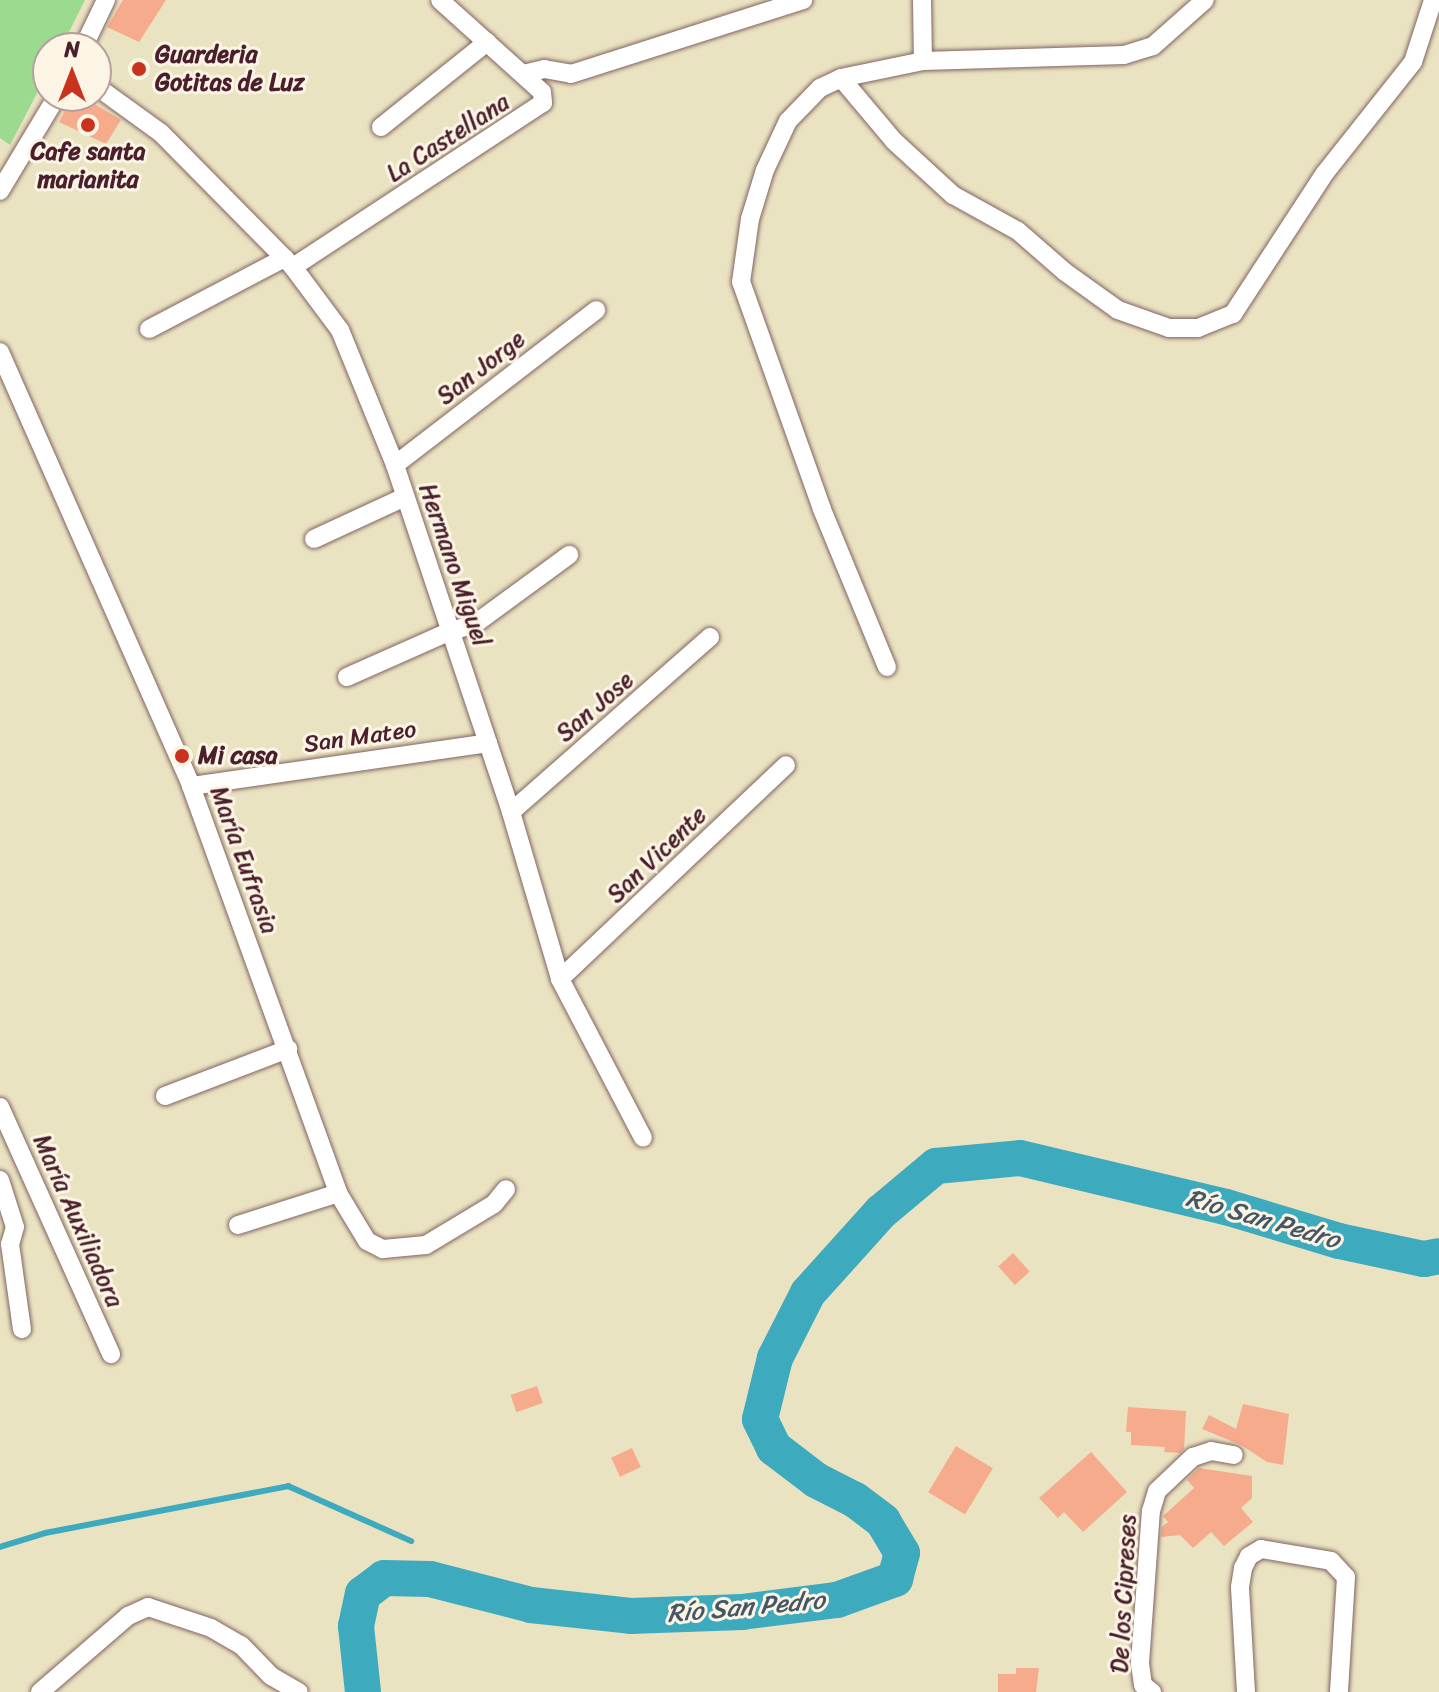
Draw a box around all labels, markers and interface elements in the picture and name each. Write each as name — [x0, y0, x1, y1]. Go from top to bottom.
text: N — [64, 30, 80, 69]
north arrow — [32, 32, 112, 112]
place label: Guarderia Gotitas de Luz — [155, 41, 304, 97]
marker: Guarderia Gotitas de Luz — [130, 60, 148, 78]
street label: La Castellana — [381, 88, 515, 188]
marker: Cafe santa marianita — [79, 116, 97, 134]
place label: Cafe santa marianita — [31, 138, 145, 194]
street label: San Jorge — [431, 325, 531, 411]
street label: Hermano Miguel — [413, 480, 495, 650]
street label: San Jose — [550, 666, 640, 748]
street label: San Mateo — [302, 715, 418, 759]
place label: Mi casa — [198, 742, 278, 770]
marker: Mi casa — [173, 747, 191, 765]
street label: María Eufrasia — [204, 783, 284, 937]
street label: San Vicente — [602, 801, 712, 909]
street label: María Auxiliadora — [27, 1130, 129, 1312]
water label: Río San Pedro — [1182, 1182, 1344, 1256]
street label: De los Cipreses — [1105, 1514, 1143, 1674]
water label: Río San Pedro — [665, 1584, 827, 1630]

